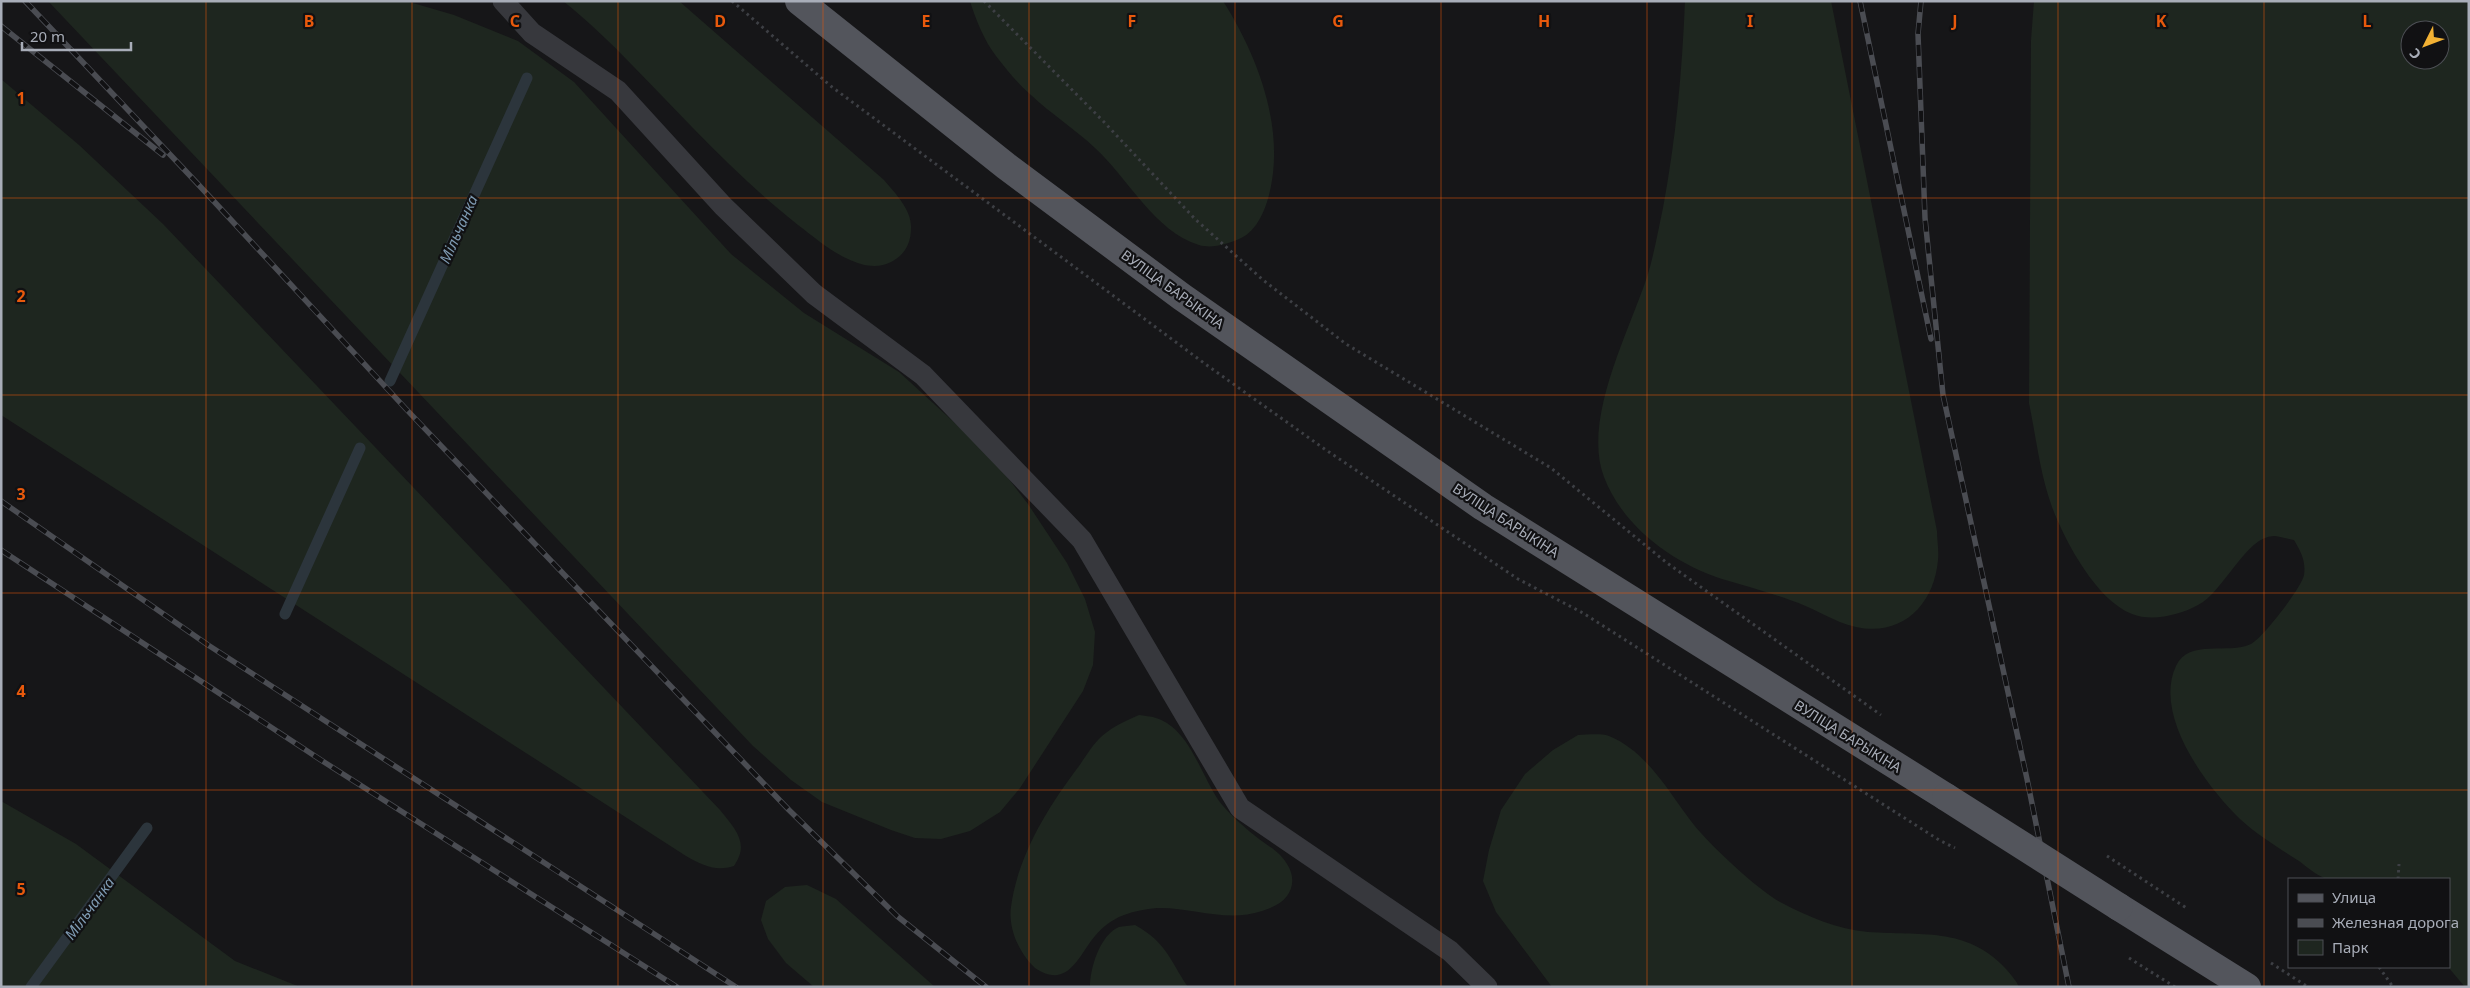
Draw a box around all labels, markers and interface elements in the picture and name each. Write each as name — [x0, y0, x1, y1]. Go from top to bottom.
text: B — [304, 10, 314, 32]
text: C — [510, 10, 520, 32]
text: D — [714, 10, 726, 32]
text: E — [922, 10, 931, 32]
text: F — [1128, 10, 1136, 32]
text: G — [1332, 10, 1344, 32]
text: H — [1538, 10, 1550, 32]
text: I — [1747, 10, 1753, 32]
text: J — [1950, 10, 1958, 32]
text: K — [2156, 10, 2167, 32]
text: L — [2363, 10, 2372, 32]
scale bar — [22, 20, 131, 52]
north arrow — [2400, 20, 2450, 70]
text: 20 m — [30, 26, 65, 46]
text: С — [2405, 44, 2425, 64]
text: 1 — [16, 87, 26, 109]
water label: Мільчанка — [434, 191, 482, 266]
street label: ВУЛІЦА БАРЫКІНА — [1118, 245, 1228, 333]
text: 2 — [16, 285, 26, 307]
street label: ВУЛІЦА БАРЫКІНА — [1449, 479, 1563, 562]
text: 3 — [16, 483, 26, 505]
text: 4 — [16, 680, 26, 702]
street label: ВУЛІЦА БАРЫКІНА — [1791, 695, 1905, 777]
water label: Мільчанка — [60, 872, 119, 943]
text: 5 — [16, 878, 26, 900]
legend — [2288, 878, 2450, 968]
text: Улица — [2332, 887, 2376, 907]
text: Железная дорога — [2332, 912, 2459, 932]
text: Парк — [2332, 937, 2368, 957]

